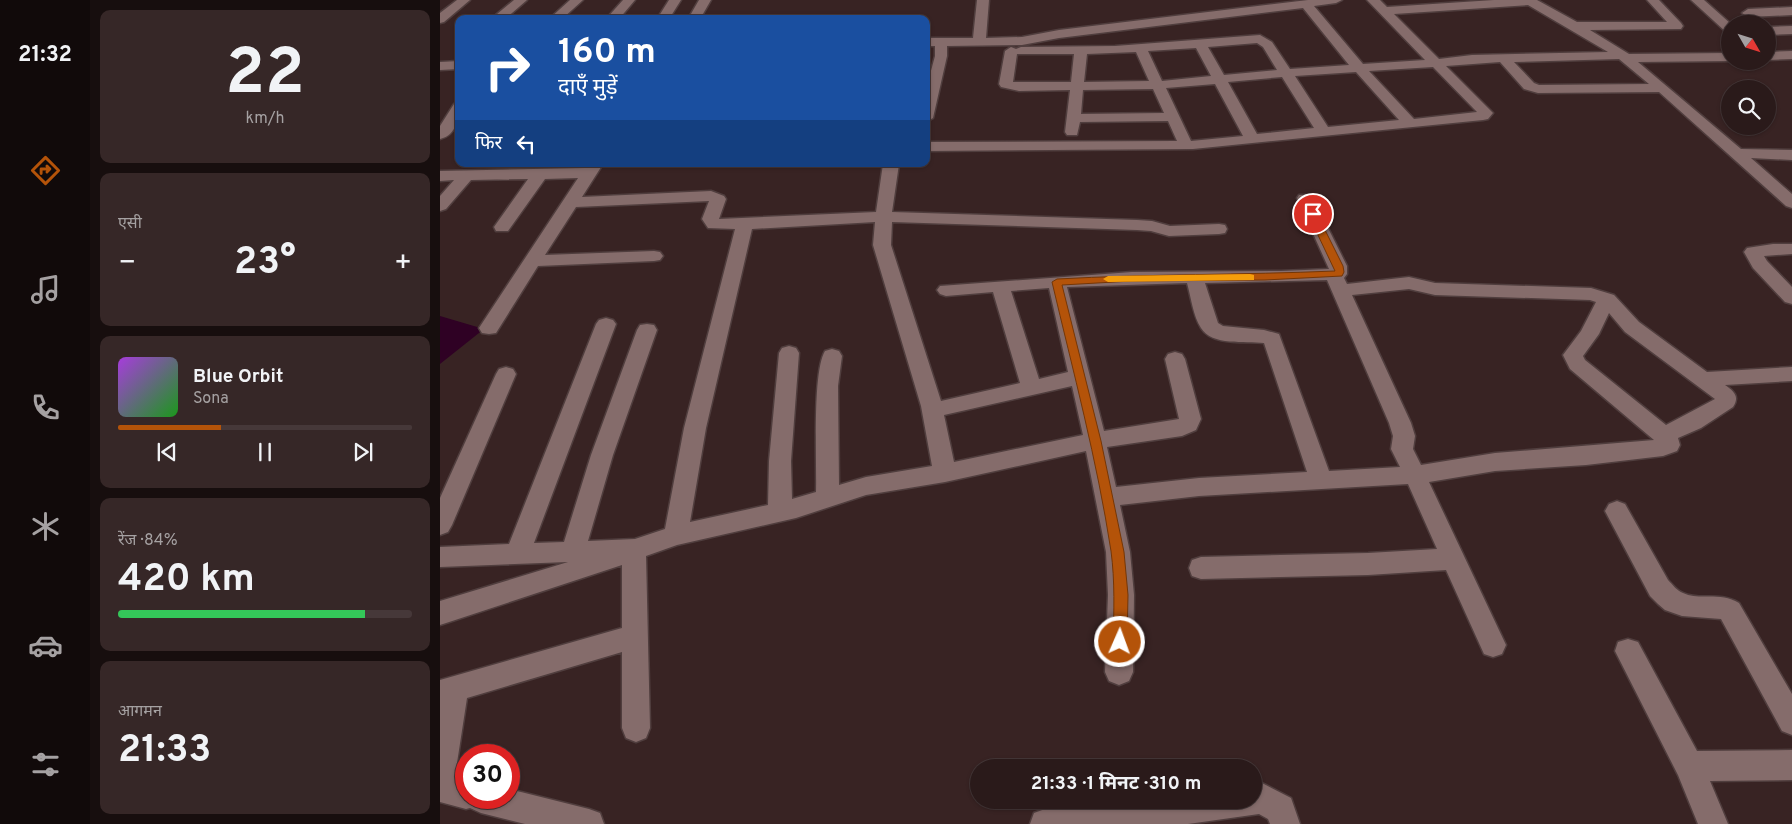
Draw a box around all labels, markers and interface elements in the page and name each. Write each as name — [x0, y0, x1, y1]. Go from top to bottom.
north arrow — [1721, 15, 1776, 70]
map controls — [1721, 15, 1776, 135]
text: 160 m — [558, 31, 656, 75]
text: 22 — [225, 35, 305, 117]
icon: right — [475, 35, 540, 100]
text: 21:32 — [18, 42, 72, 69]
text: दाएँ मुड़ें — [558, 75, 618, 102]
button: search — [1721, 80, 1776, 135]
text: km/h — [246, 109, 284, 129]
icon: left — [512, 130, 540, 158]
text: फिर — [475, 132, 502, 156]
icon: directions — [28, 153, 63, 188]
pin — [1292, 193, 1334, 235]
icon: arrive — [1299, 200, 1327, 228]
text: एसी — [118, 214, 142, 234]
text: 23° — [234, 239, 296, 288]
text: − — [118, 246, 136, 282]
text: + — [394, 246, 412, 282]
icon: music — [28, 272, 63, 307]
text: Blue Orbit — [193, 365, 283, 389]
text: Sona — [193, 389, 229, 409]
icon: phone — [28, 390, 63, 425]
icon: previous — [153, 438, 181, 466]
icon: pause — [251, 438, 279, 466]
icon: next — [349, 438, 377, 466]
icon: climate — [28, 509, 63, 544]
text: रेंज · 84% — [118, 531, 178, 551]
text: 420 km — [118, 556, 255, 605]
position arrow — [1093, 615, 1145, 667]
icon: car — [28, 628, 63, 663]
text: आगमन — [118, 702, 162, 722]
text: 21:33 — [118, 727, 211, 776]
speed limit sign: 30 — [455, 744, 520, 809]
icon: filters — [28, 747, 63, 782]
text: 21:33 · 1 मिनट · 310 m — [1031, 772, 1201, 796]

